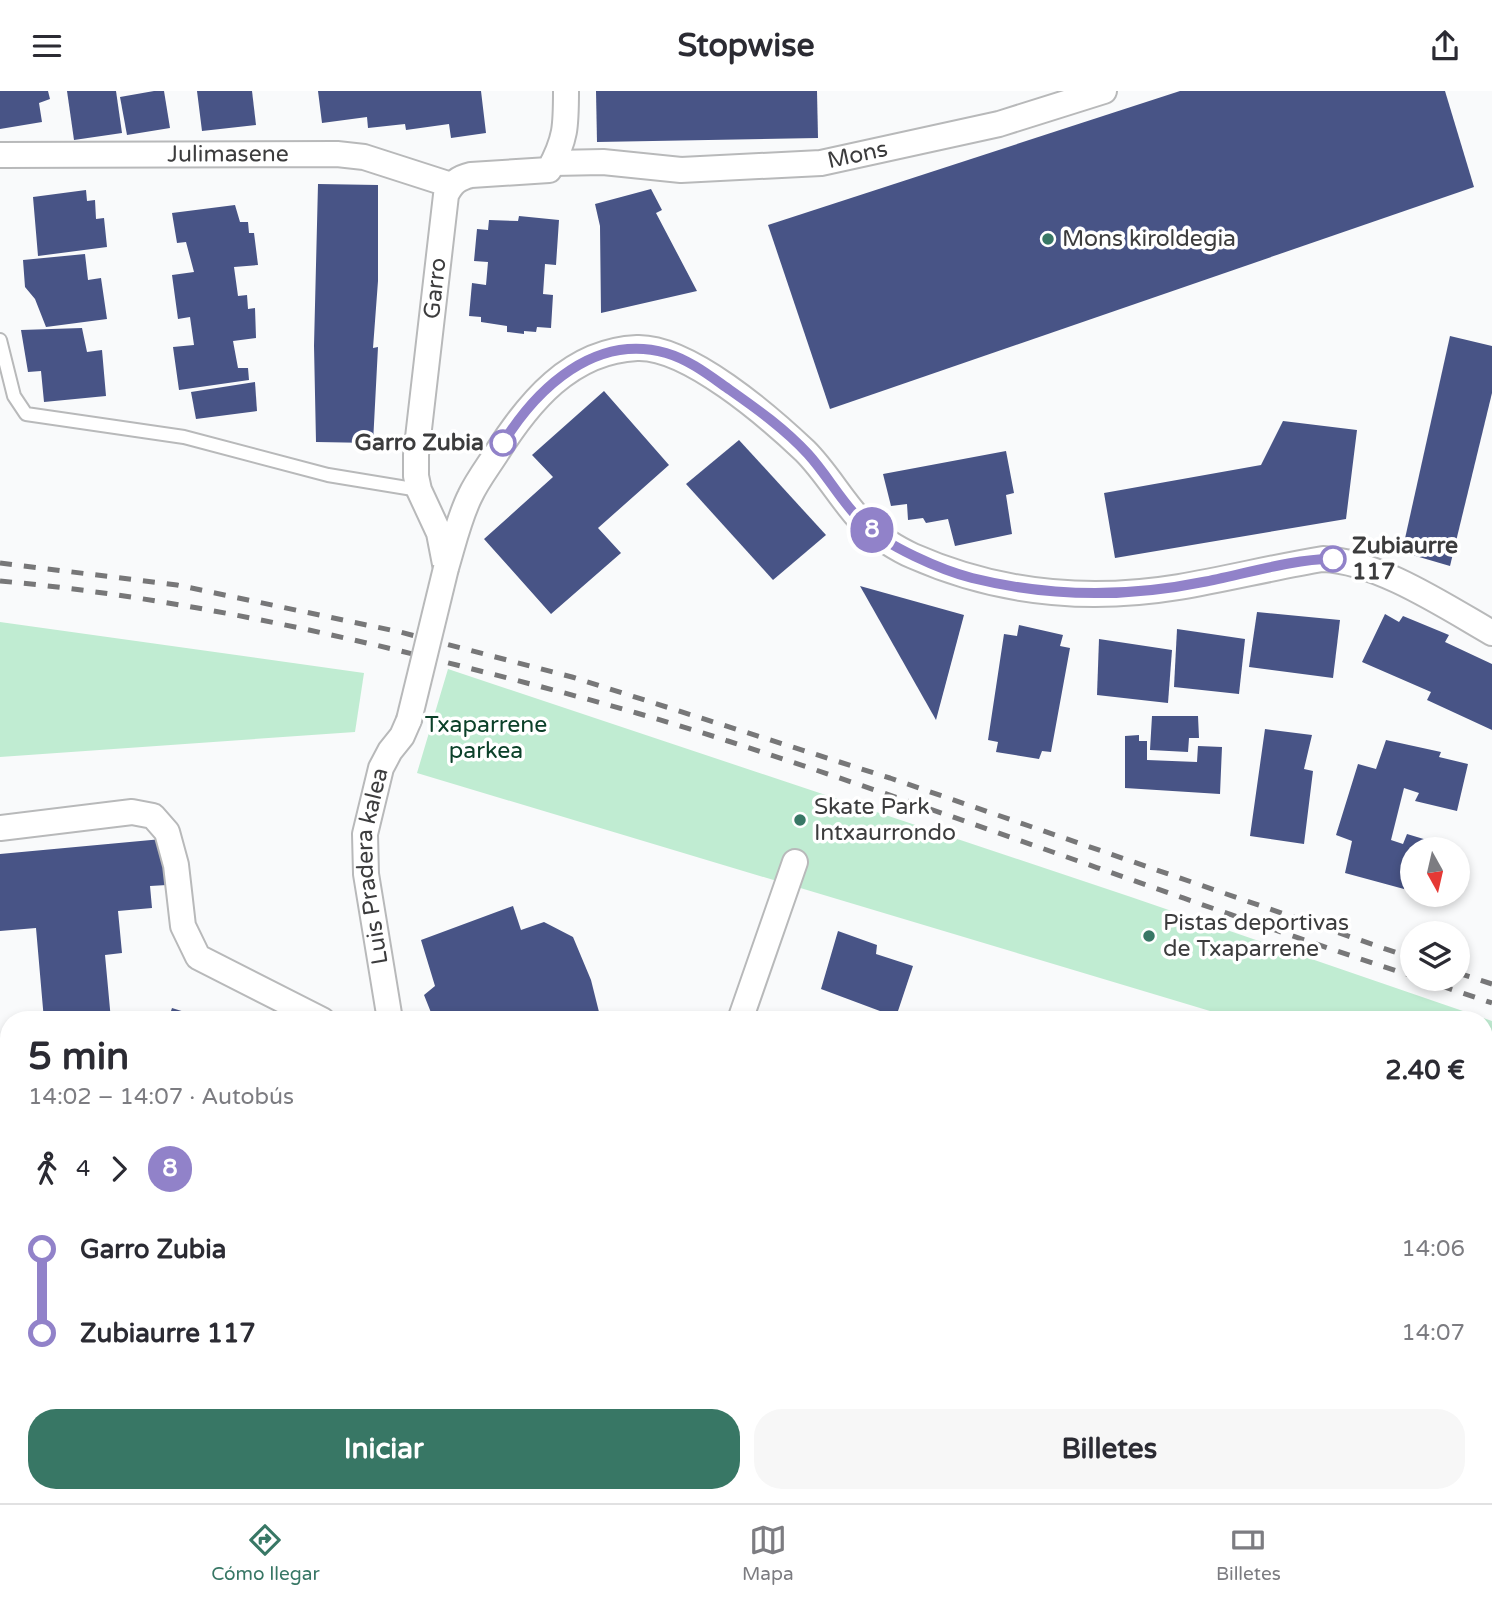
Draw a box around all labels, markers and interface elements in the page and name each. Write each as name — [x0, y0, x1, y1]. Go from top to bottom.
icon: menu — [28, 27, 66, 65]
text: Stopwise — [677, 27, 815, 65]
icon: share — [1426, 27, 1464, 65]
street label: Mons — [825, 135, 890, 175]
street label: Julimasene — [167, 140, 289, 169]
place label: Mons kiroldegia — [1062, 225, 1236, 253]
marker: Mons kiroldegia — [1040, 231, 1056, 247]
street label: Garro — [418, 256, 453, 321]
place label: Garro Zubia — [355, 429, 484, 457]
marker: Garro Zubia — [490, 430, 516, 456]
line badge: 8 — [849, 507, 895, 553]
text: 8 — [864, 515, 880, 544]
place label: Zubiaurre 117 — [1352, 532, 1458, 586]
marker: Zubiaurre 117 — [1320, 546, 1346, 572]
park label: Txaparrene parkea — [425, 711, 547, 765]
street label: Luis Pradera kalea — [351, 765, 395, 967]
place label: Skate Park Intxaurrondo — [814, 793, 956, 847]
marker: Skate Park Intxaurrondo — [792, 812, 808, 828]
north arrow — [1400, 837, 1470, 907]
map controls — [1400, 837, 1470, 991]
place label: Pistas deportivas de Txaparrene — [1163, 909, 1349, 963]
button: layers — [1400, 921, 1470, 991]
marker: Pistas deportivas de Txaparrene — [1141, 928, 1157, 944]
text: 5 min — [28, 1034, 129, 1080]
text: 2.40 € — [1385, 1055, 1465, 1086]
text: 14:02 – 14:07 · Autobús — [28, 1083, 294, 1111]
icon: walk — [28, 1150, 66, 1188]
icon: forward — [100, 1150, 138, 1188]
text: 8 — [162, 1154, 178, 1183]
text: 4 — [76, 1155, 90, 1183]
text: Garro Zubia — [80, 1234, 226, 1265]
text: 14:06 — [1401, 1235, 1465, 1263]
text: Zubiaurre 117 — [80, 1318, 256, 1349]
text: 14:07 — [1401, 1319, 1465, 1347]
button: Iniciar — [28, 1409, 740, 1489]
button: Billetes — [754, 1409, 1465, 1489]
tab: Cómo llegar — [211, 1521, 320, 1585]
tab: Mapa — [742, 1521, 794, 1585]
tab: Billetes — [1216, 1521, 1281, 1585]

